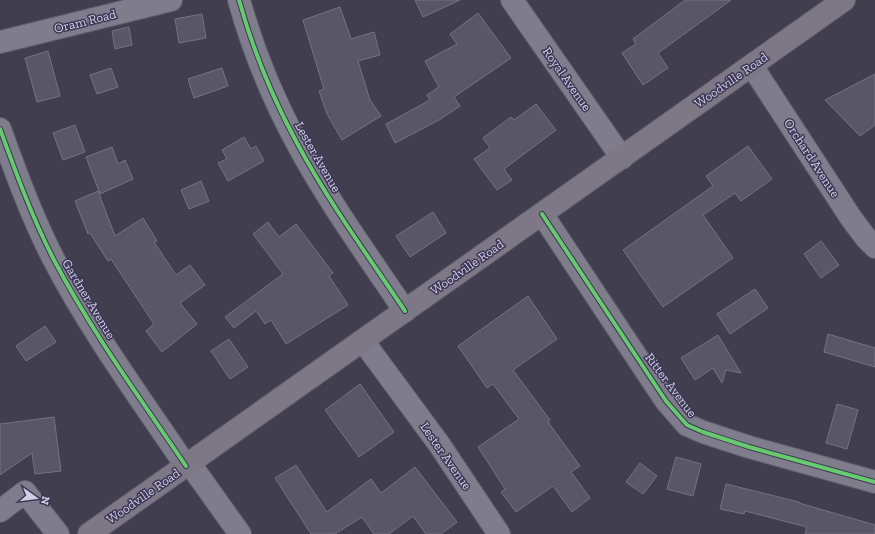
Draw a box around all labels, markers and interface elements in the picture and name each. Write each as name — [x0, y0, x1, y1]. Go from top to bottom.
street label: Oram Road — [52, 6, 118, 36]
street label: Royal Avenue — [539, 44, 595, 114]
street label: Woodville Road — [691, 49, 771, 111]
street label: Orchard Avenue — [781, 116, 843, 200]
street label: Lester Avenue — [292, 119, 344, 195]
street label: Woodville Road — [427, 236, 507, 298]
street label: Gardner Avenue — [59, 256, 119, 342]
street label: Ritter Avenue — [642, 350, 700, 420]
street label: Lester Avenue — [417, 419, 475, 493]
street label: Woodville Road — [103, 465, 183, 527]
north arrow — [16, 478, 56, 518]
text: N — [38, 495, 53, 507]

